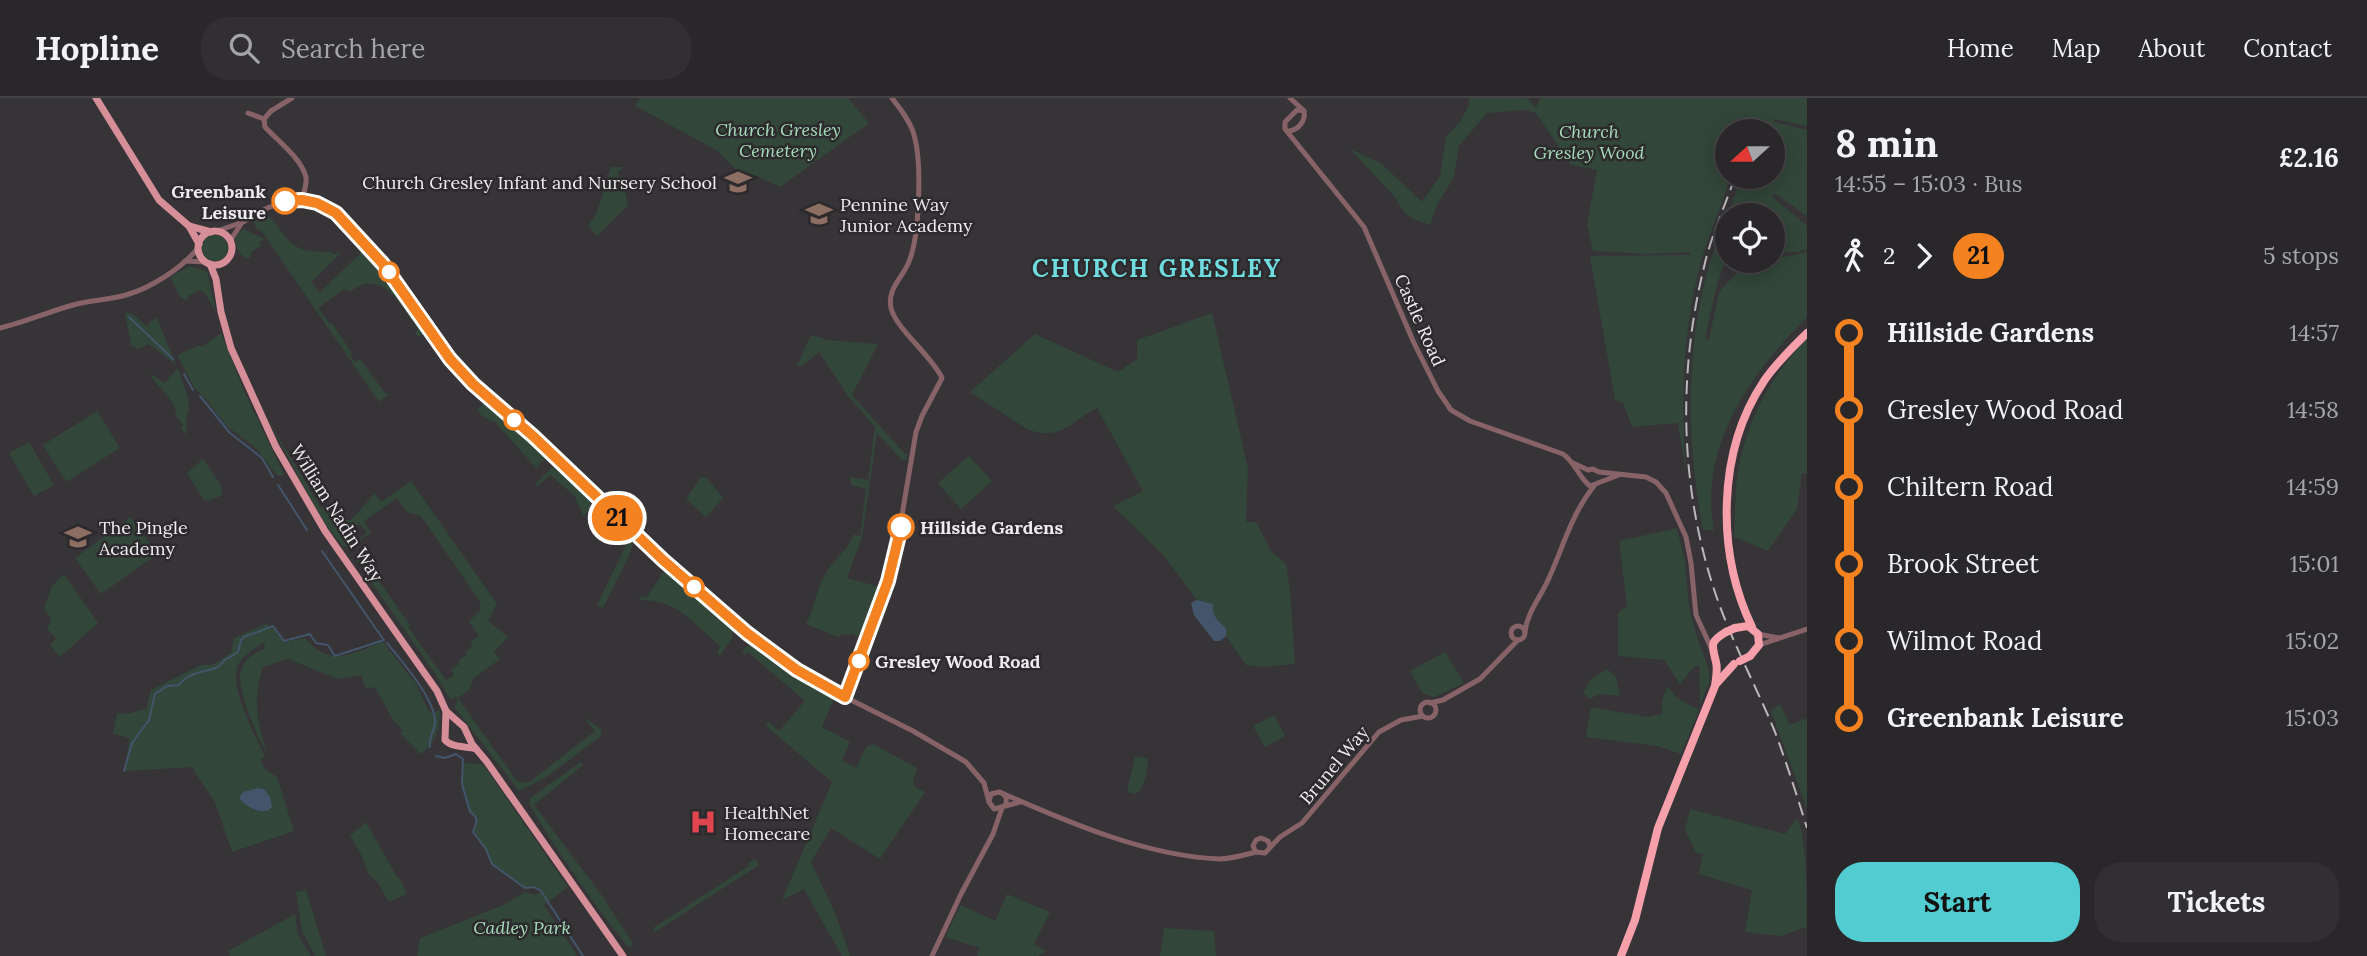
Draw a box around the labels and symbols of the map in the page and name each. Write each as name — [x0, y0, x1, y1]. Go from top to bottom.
park label: Church Gresley Cemetery — [715, 118, 841, 162]
north arrow — [1715, 119, 1785, 189]
park label: Church Gresley Wood — [1533, 120, 1645, 164]
school or university icon: Church Gresley Infant and Nursery School — [723, 167, 753, 197]
place label: Church Gresley Infant and Nursery School — [362, 171, 717, 194]
place label: Greenbank Leisure — [171, 180, 266, 224]
marker: Greenbank Leisure — [272, 188, 298, 214]
place label: Pennine Way Junior Academy — [839, 193, 973, 237]
school or university icon: Pennine Way Junior Academy — [804, 199, 834, 229]
district label: CHURCH GRESLEY — [1032, 253, 1282, 284]
unlabelled marker — [379, 262, 399, 282]
street label: Castle Road — [1389, 270, 1451, 370]
unlabelled marker — [504, 410, 524, 430]
street label: William Nadin Way — [285, 440, 389, 586]
line badge: 21 — [586, 495, 648, 541]
marker: Hillside Gardens — [888, 514, 914, 540]
place label: The Pingle Academy — [98, 516, 188, 560]
place label: Hillside Gardens — [920, 516, 1064, 539]
school or university icon: The Pingle Academy — [63, 522, 93, 552]
unlabelled marker — [684, 577, 704, 597]
place label: Gresley Wood Road — [875, 650, 1041, 673]
marker: Gresley Wood Road — [849, 651, 869, 671]
street label: Brunel Way — [1294, 721, 1374, 809]
place label: HealthNet Homecare — [724, 801, 810, 845]
hospital icon: HealthNet Homecare — [688, 807, 718, 837]
park label: Cadley Park — [473, 916, 571, 939]

